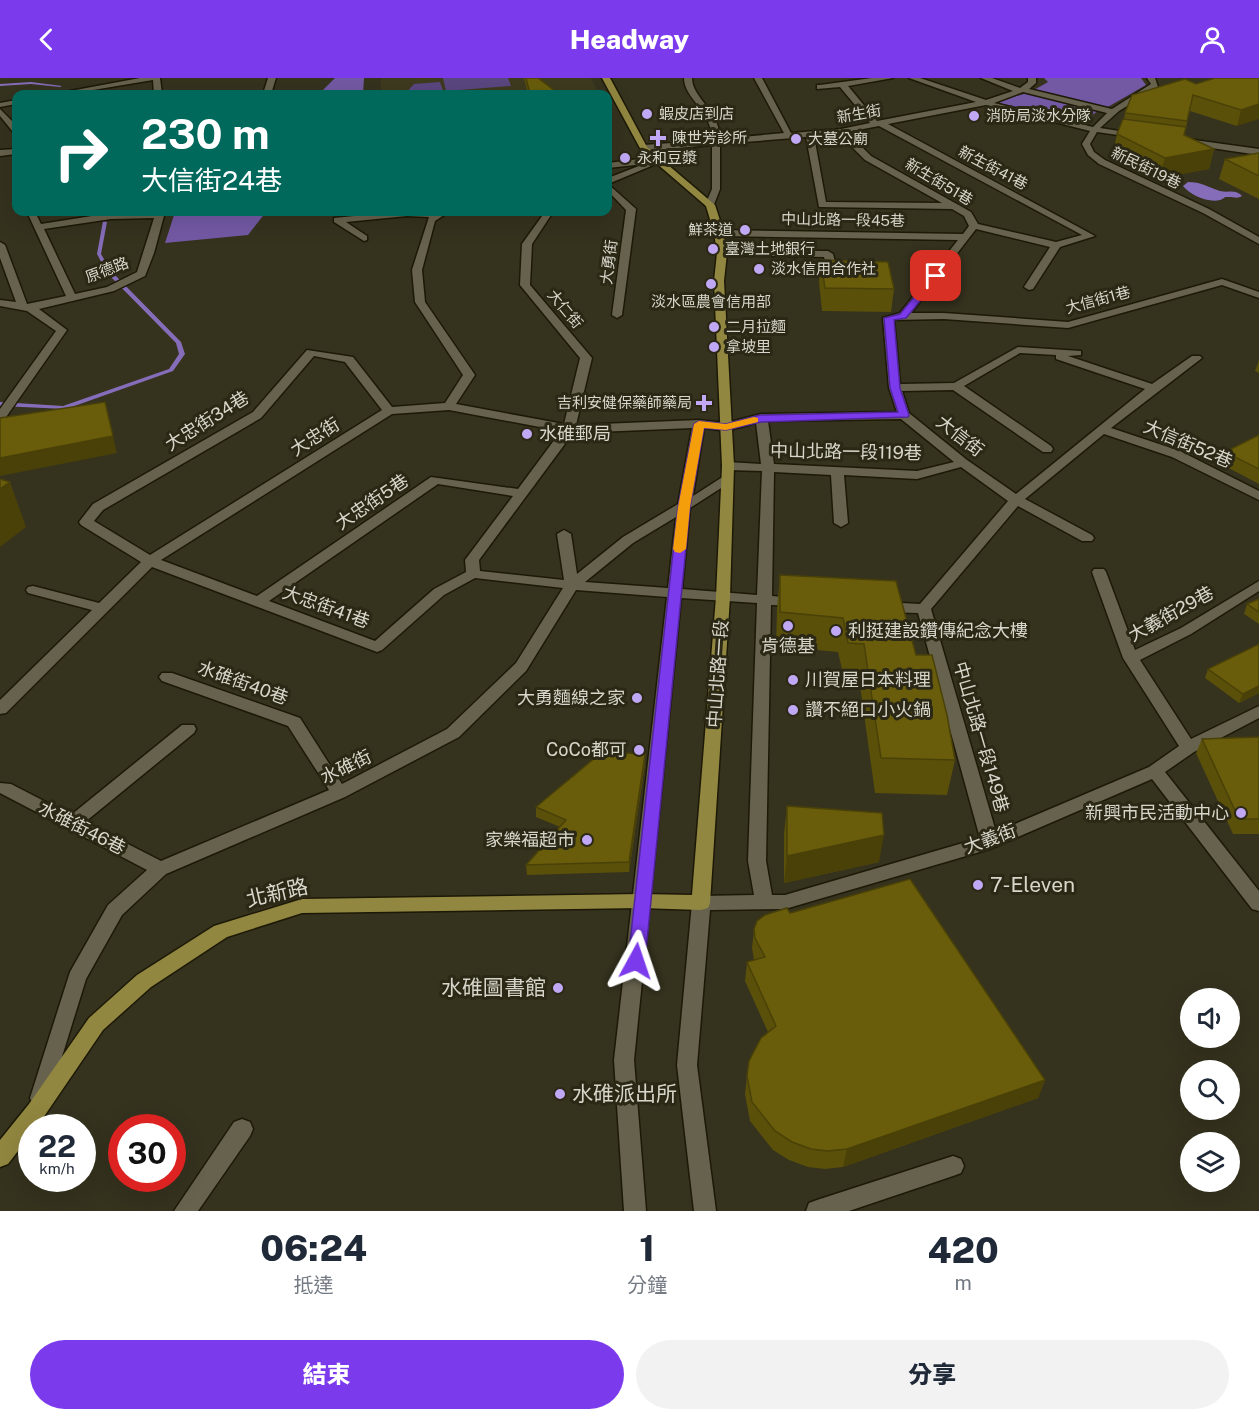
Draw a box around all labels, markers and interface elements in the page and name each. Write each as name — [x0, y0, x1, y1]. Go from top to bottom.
icon: back — [30, 23, 63, 56]
text: Headway — [570, 23, 689, 55]
icon: person — [1196, 23, 1229, 56]
street label: 新生街 — [835, 101, 883, 126]
place label: 蝦皮店到店 — [659, 105, 734, 122]
marker: 蝦皮店到店 — [640, 107, 654, 121]
place label: 消防局淡水分隊 — [986, 107, 1091, 124]
text: 230 m — [141, 109, 270, 158]
marker: 消防局淡水分隊 — [967, 109, 981, 123]
icon: right — [42, 114, 120, 192]
marker: 陳世芳診所 — [649, 129, 667, 147]
place label: 陳世芳診所 — [672, 129, 747, 146]
place label: 大墓公廟 — [808, 130, 868, 147]
marker: 大墓公廟 — [789, 132, 803, 146]
street label: 新生街41巷 — [956, 142, 1031, 193]
street label: 新民街19巷 — [1109, 143, 1184, 192]
place label: 永和豆漿 — [637, 149, 697, 166]
marker: 永和豆漿 — [618, 151, 632, 165]
street label: 新生街51巷 — [902, 155, 976, 208]
text: 大信街24巷 — [141, 164, 282, 196]
street label: 中山北路一段45巷 — [781, 210, 905, 229]
place label: 鮮茶道 — [688, 221, 733, 238]
marker: 鮮茶道 — [738, 223, 752, 237]
street label: 大勇街 — [597, 239, 620, 285]
place label: 臺灣土地銀行 — [725, 240, 815, 257]
marker: 臺灣土地銀行 — [706, 242, 720, 256]
pin — [910, 250, 961, 301]
street label: 原德路 — [83, 254, 131, 286]
icon: arrive — [919, 259, 952, 292]
place label: 淡水信用合作社 — [771, 260, 876, 277]
marker: 淡水信用合作社 — [752, 262, 766, 276]
marker: 淡水區農會信用部 — [704, 277, 718, 291]
street label: 大信街1巷 — [1064, 283, 1132, 316]
street label: 大仁街 — [544, 286, 586, 331]
place label: 淡水區農會信用部 — [651, 293, 771, 310]
place label: 二月拉麵 — [726, 318, 786, 335]
marker: 二月拉麵 — [707, 320, 721, 334]
place label: 拿坡里 — [726, 338, 771, 355]
marker: 拿坡里 — [707, 340, 721, 354]
street label: 大忠街34巷 — [161, 387, 252, 455]
place label: 吉利安健保藥師藥局 — [557, 394, 692, 411]
marker: 吉利安健保藥師藥局 — [697, 396, 711, 410]
street label: 大信街 — [933, 411, 988, 461]
street label: 大忠街 — [286, 413, 343, 460]
street label: 大信街52巷 — [1141, 415, 1236, 472]
place label: 水碓郵局 — [539, 423, 611, 444]
marker: 水碓郵局 — [520, 427, 534, 441]
street label: 中山北路一段119巷 — [770, 440, 922, 463]
street label: 大忠街5巷 — [331, 470, 412, 534]
street label: 大忠街41巷 — [280, 581, 372, 632]
street label: 大義街29巷 — [1125, 582, 1217, 646]
street label: 中山北路一段 — [703, 619, 732, 729]
marker: 肯德基 — [781, 619, 795, 633]
place label: 利挺建設鑽傳紀念大樓 — [848, 620, 1028, 641]
marker: 利挺建設鑽傳紀念大樓 — [829, 624, 843, 638]
place label: 肯德基 — [761, 635, 815, 656]
street label: 水碓街40巷 — [195, 657, 291, 709]
street label: 中山北路一段149巷 — [950, 659, 1013, 815]
place label: 川賀屋日本料理 — [805, 669, 931, 690]
marker: 川賀屋日本料理 — [786, 673, 800, 687]
place label: 大勇麵線之家 — [517, 687, 625, 708]
marker: 大勇麵線之家 — [630, 691, 644, 705]
place label: 讚不絕口小火鍋 — [805, 699, 931, 720]
marker: 讚不絕口小火鍋 — [786, 703, 800, 717]
place label: CoCo都可 — [546, 739, 627, 760]
marker: CoCo都可 — [632, 743, 646, 757]
street label: 水碓街 — [317, 745, 375, 788]
street label: 水碓街46巷 — [35, 797, 129, 858]
place label: 新興市民活動中心 — [1085, 802, 1229, 823]
marker: 新興市民活動中心 — [1234, 806, 1248, 820]
street label: 大義街 — [961, 819, 1019, 858]
place label: 家樂福超市 — [485, 829, 575, 850]
marker: 家樂福超市 — [580, 833, 594, 847]
place label: 7-Eleven — [990, 872, 1075, 897]
street label: 北新路 — [243, 873, 310, 912]
marker: 7-Eleven — [971, 878, 985, 892]
position arrow — [604, 929, 668, 993]
place label: 水碓圖書館 — [441, 975, 546, 1000]
marker: 水碓圖書館 — [551, 981, 565, 995]
map controls — [1180, 988, 1240, 1192]
button: sound — [1180, 988, 1240, 1048]
button: search — [1180, 1060, 1240, 1120]
place label: 水碓派出所 — [572, 1081, 677, 1106]
marker: 水碓派出所 — [553, 1087, 567, 1101]
speed limit sign: 30 — [108, 1114, 186, 1192]
text: 22 — [38, 1128, 76, 1164]
button: layers — [1180, 1132, 1240, 1192]
text: km/h — [39, 1160, 75, 1177]
text: 06:24 — [260, 1227, 367, 1269]
text: 1 — [639, 1227, 655, 1269]
text: 420 — [927, 1229, 999, 1271]
text: m — [954, 1271, 972, 1295]
text: 抵達 — [294, 1273, 334, 1297]
text: 分鐘 — [627, 1273, 667, 1297]
button: 結束 — [30, 1340, 624, 1409]
button: 分享 — [636, 1340, 1229, 1409]

